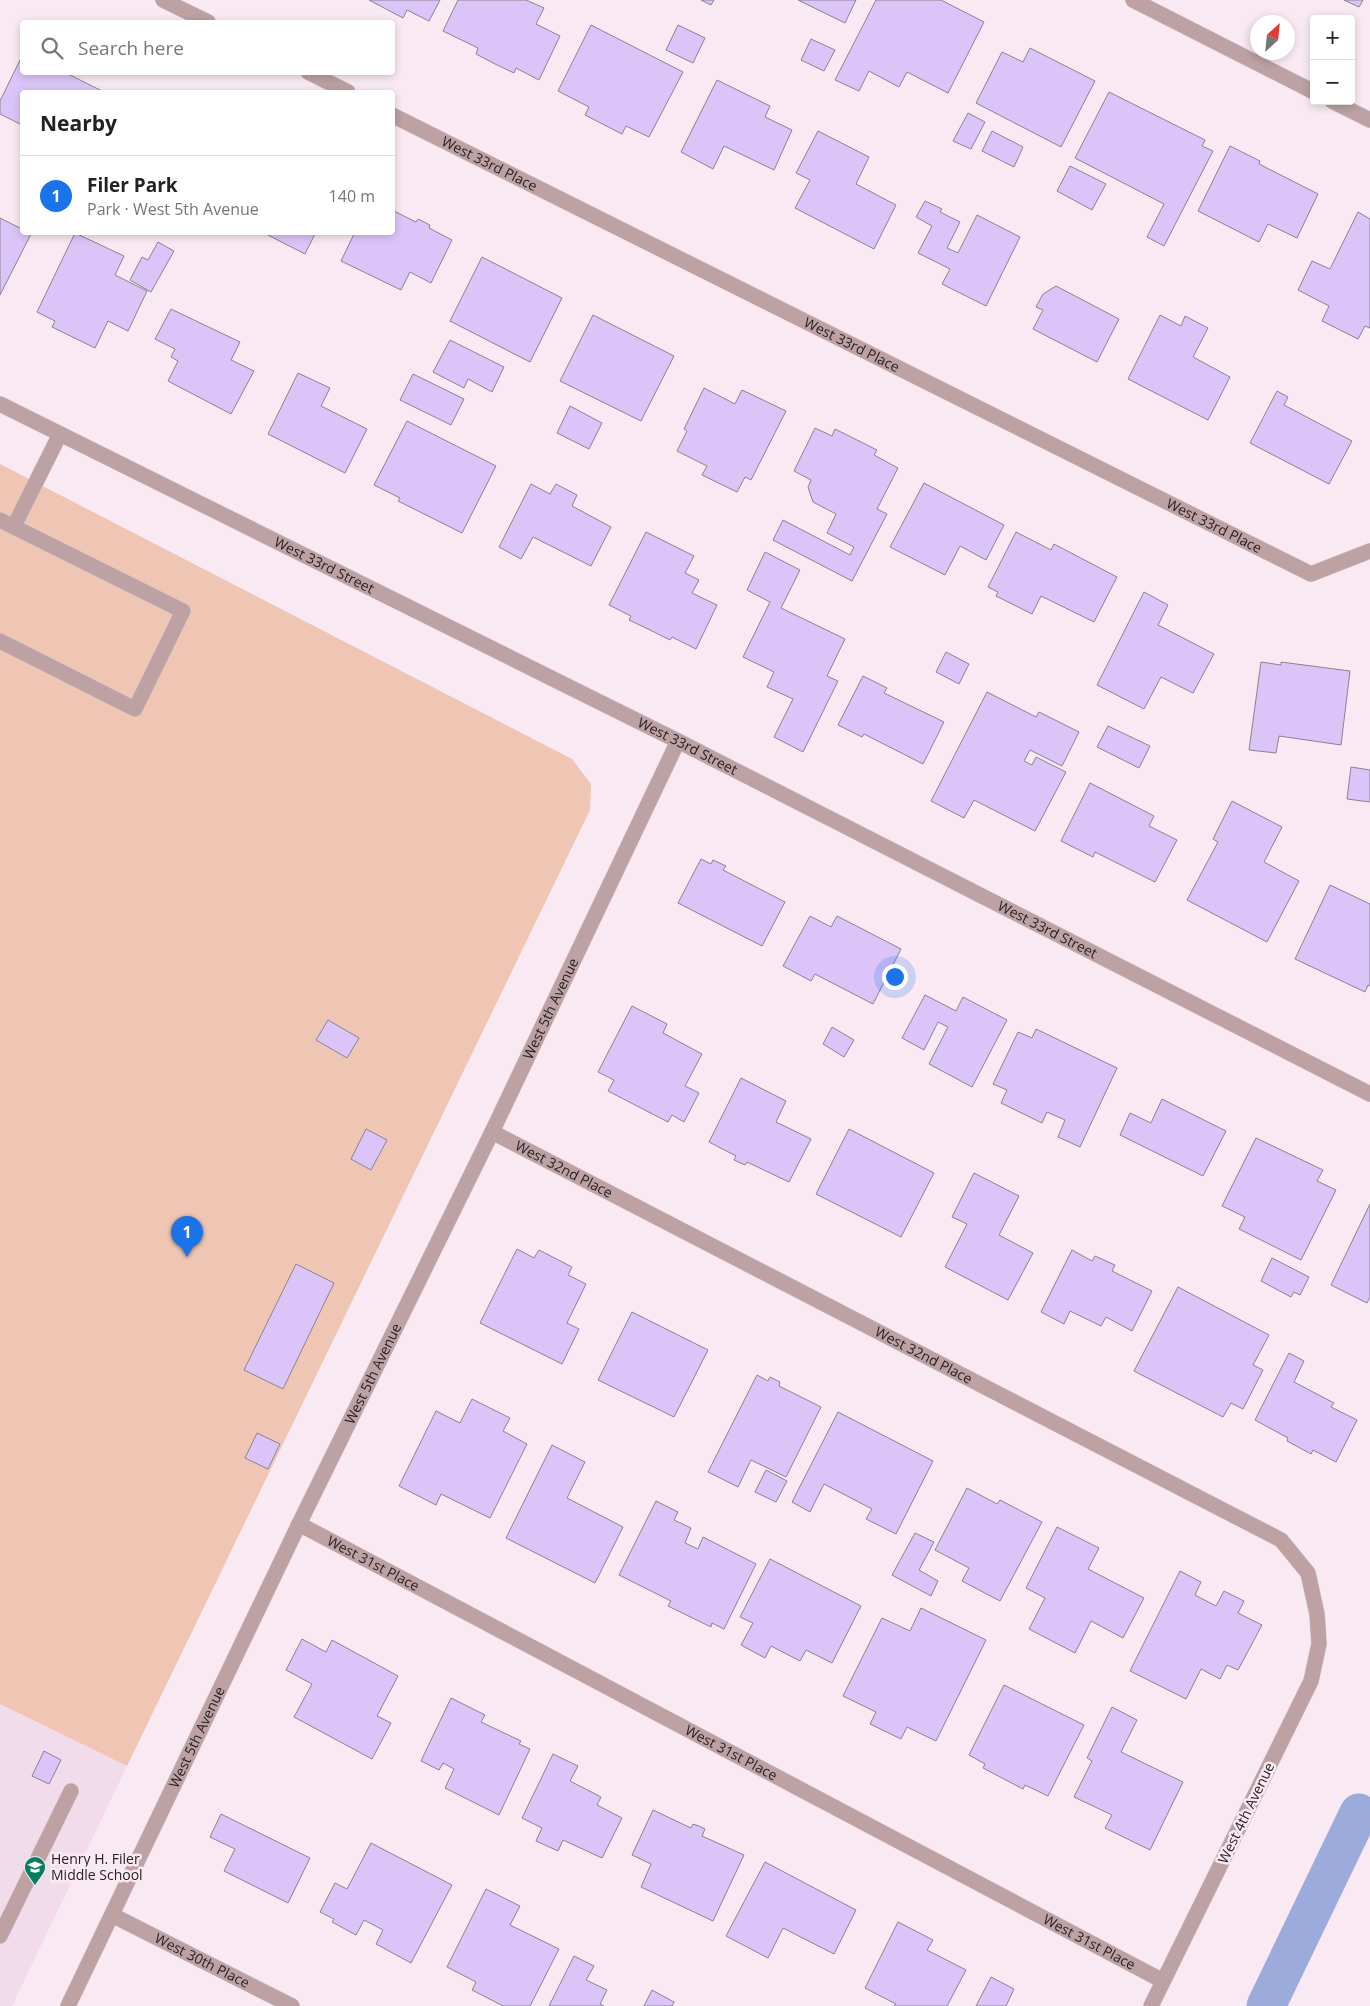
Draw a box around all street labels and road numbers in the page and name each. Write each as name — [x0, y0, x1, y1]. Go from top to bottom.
street label: West 33rd Place — [439, 131, 541, 195]
street label: West 33rd Place — [801, 312, 903, 376]
street label: West 33rd Place — [1163, 493, 1265, 557]
street label: West 33rd Street — [271, 532, 378, 598]
street label: West 33rd Street — [635, 713, 741, 779]
street label: West 33rd Street — [995, 896, 1101, 962]
street label: West 5th Avenue — [518, 955, 583, 1062]
street label: West 32nd Place — [512, 1136, 616, 1202]
street label: West 5th Avenue — [340, 1320, 405, 1427]
street label: West 32nd Place — [872, 1322, 976, 1388]
street label: West 31st Place — [324, 1531, 423, 1595]
street label: West 5th Avenue — [164, 1683, 229, 1791]
street label: West 31st Place — [682, 1720, 781, 1784]
street label: West 4th Avenue — [1213, 1759, 1278, 1866]
street label: West 31st Place — [1040, 1909, 1139, 1974]
street label: West 30th Place — [152, 1928, 253, 1992]

